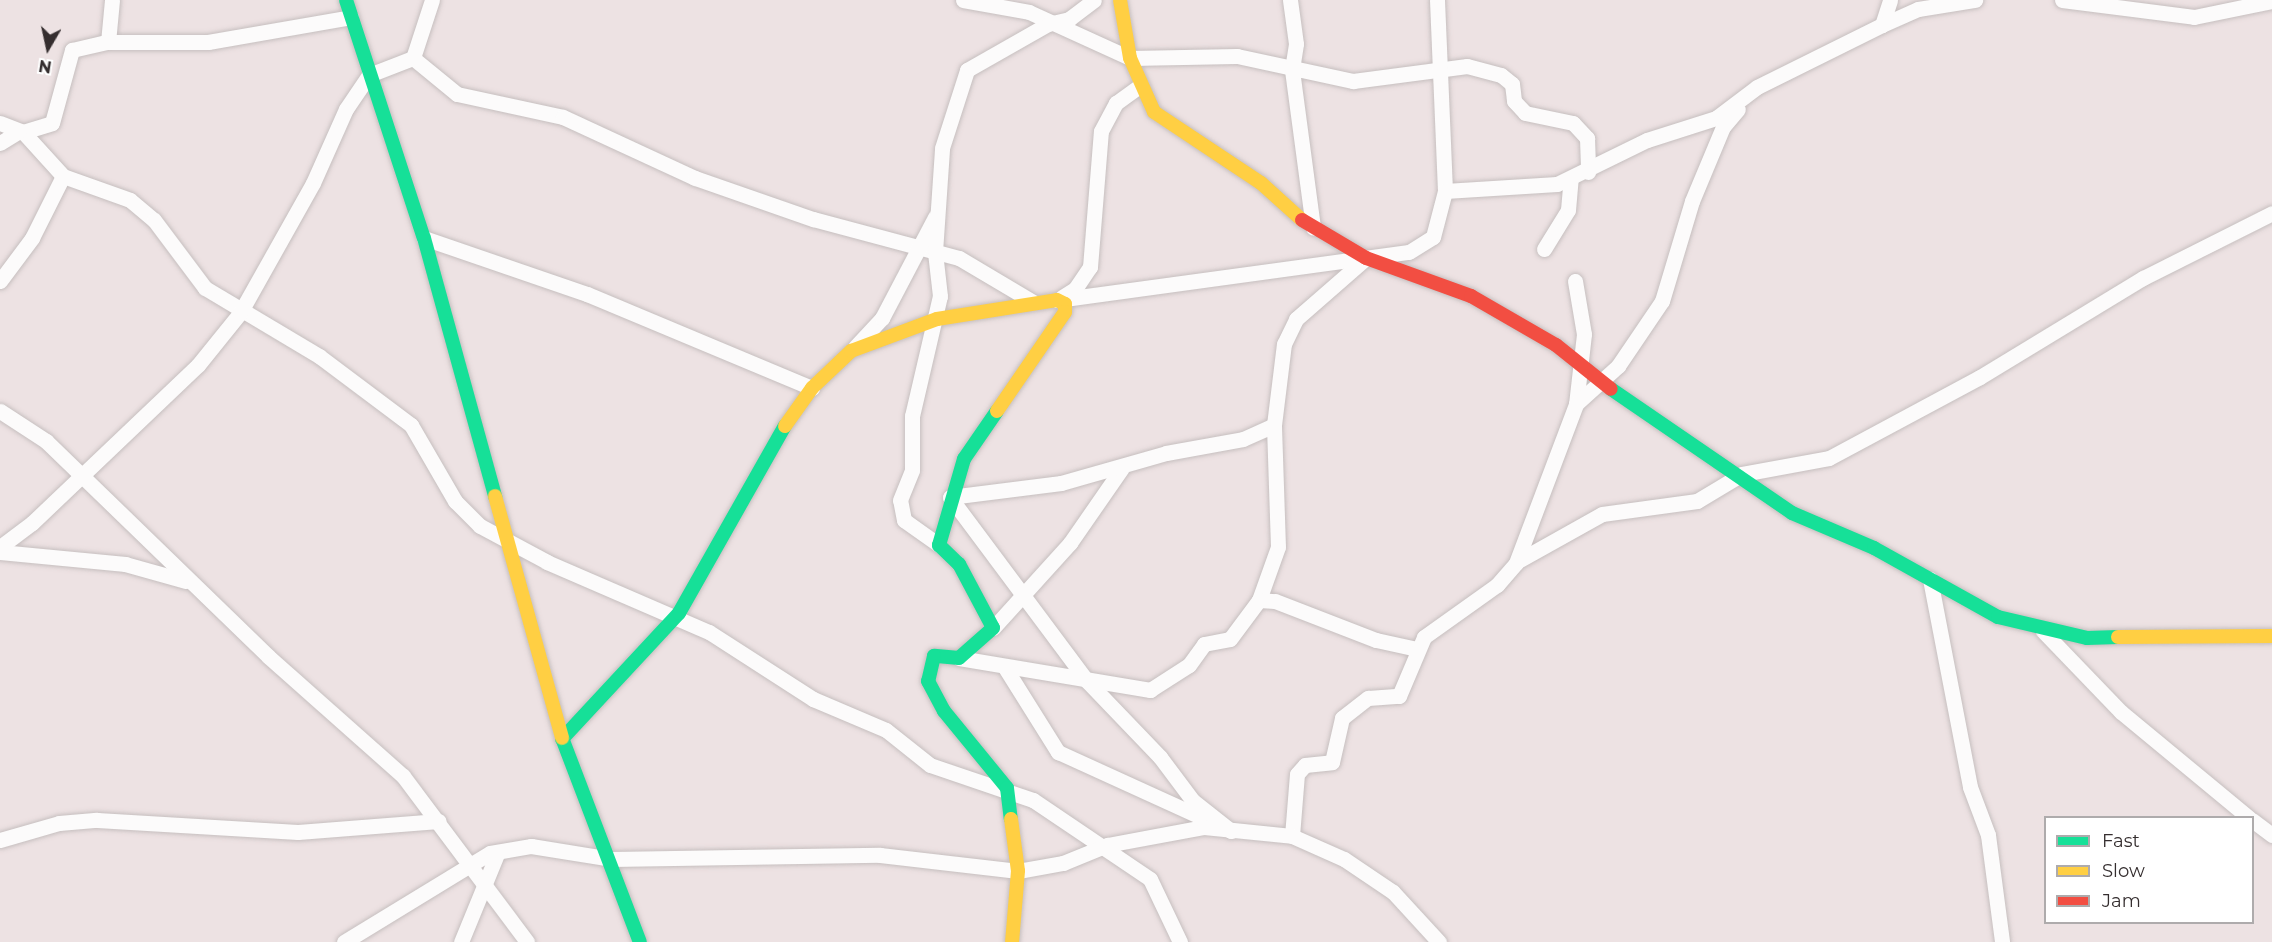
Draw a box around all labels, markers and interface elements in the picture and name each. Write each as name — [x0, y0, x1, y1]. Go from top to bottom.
north arrow — [18, 18, 78, 78]
text: N — [37, 56, 53, 77]
legend — [2044, 816, 2254, 924]
text: Fast — [2102, 830, 2140, 852]
text: Slow — [2102, 860, 2145, 882]
text: Jam — [2102, 890, 2141, 912]

